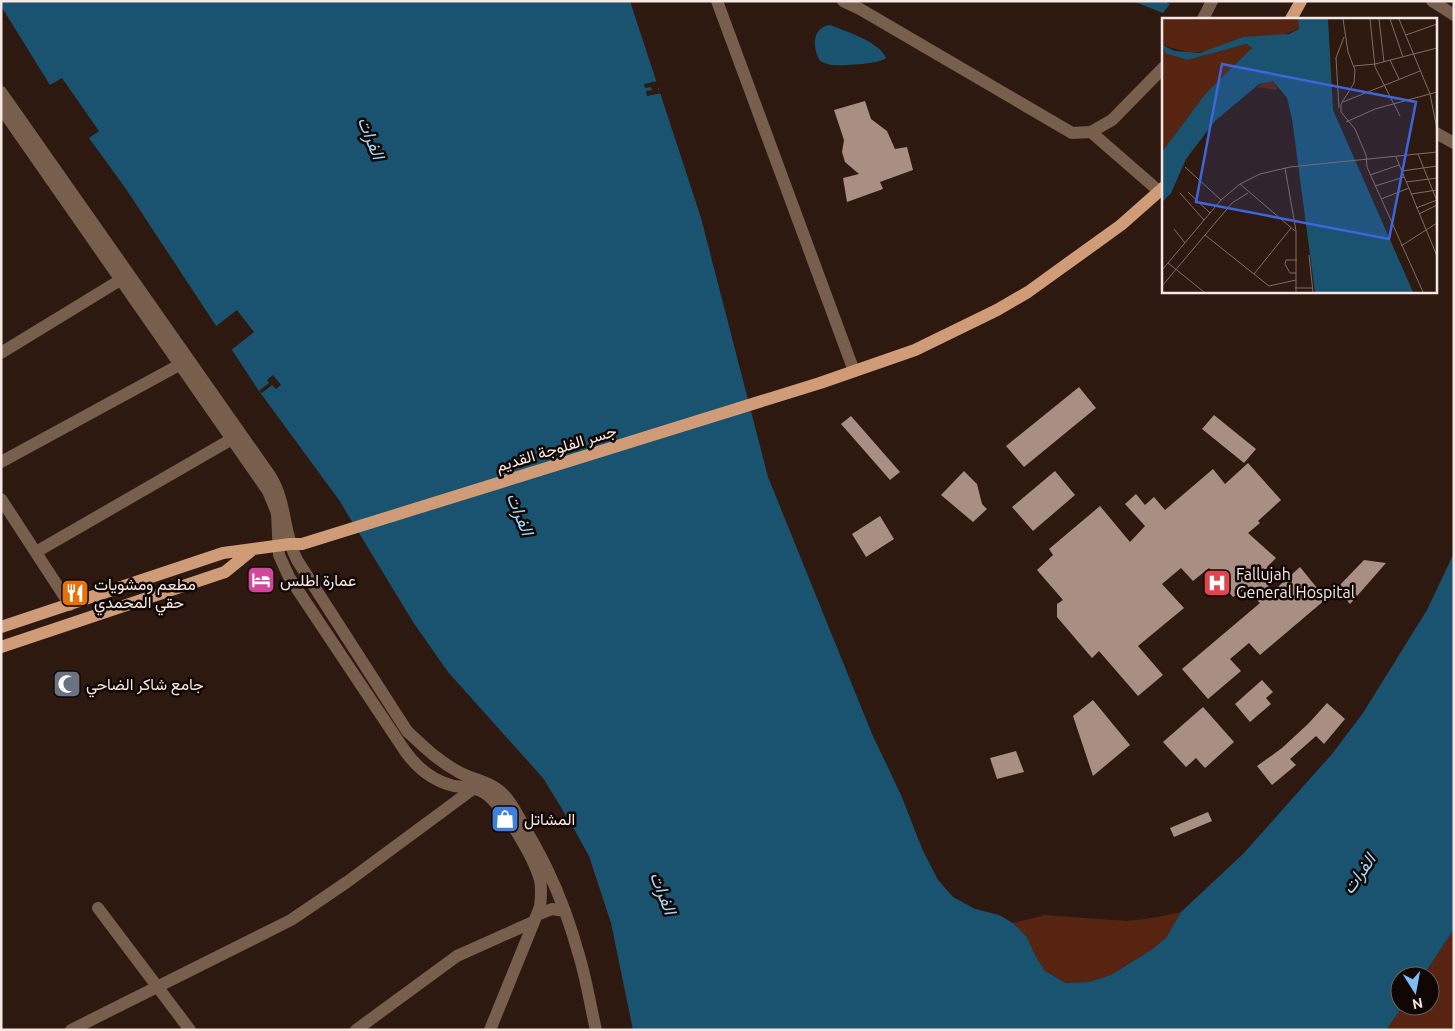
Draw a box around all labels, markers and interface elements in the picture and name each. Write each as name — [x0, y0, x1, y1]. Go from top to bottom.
inset map — [1162, 18, 1438, 292]
water label: الفرات — [353, 113, 390, 164]
street label: جسر الفلوجة القديم — [494, 421, 619, 477]
water label: الفرات — [502, 489, 539, 540]
hotel icon: عمارة اطلس — [246, 565, 276, 595]
place label: Fallujah General Hospital — [1236, 565, 1355, 601]
hospital icon: Fallujah General Hospital — [1202, 568, 1232, 598]
place label: عمارة اطلس — [280, 571, 356, 591]
place label: مطعم ومشويات حقي المحمدي — [94, 575, 196, 616]
restaurant icon: مطعم ومشويات حقي المحمدي — [60, 578, 90, 608]
mosque icon: جامع شاكر الضاحي — [52, 669, 82, 699]
place label: جامع شاكر الضاحي — [86, 675, 204, 698]
shop icon: المشاتل — [490, 804, 520, 834]
place label: المشاتل — [524, 810, 575, 830]
water label: الفرات — [1337, 848, 1382, 898]
water label: الفرات — [645, 869, 682, 919]
north arrow — [1390, 966, 1440, 1016]
text: N — [1411, 995, 1424, 1013]

